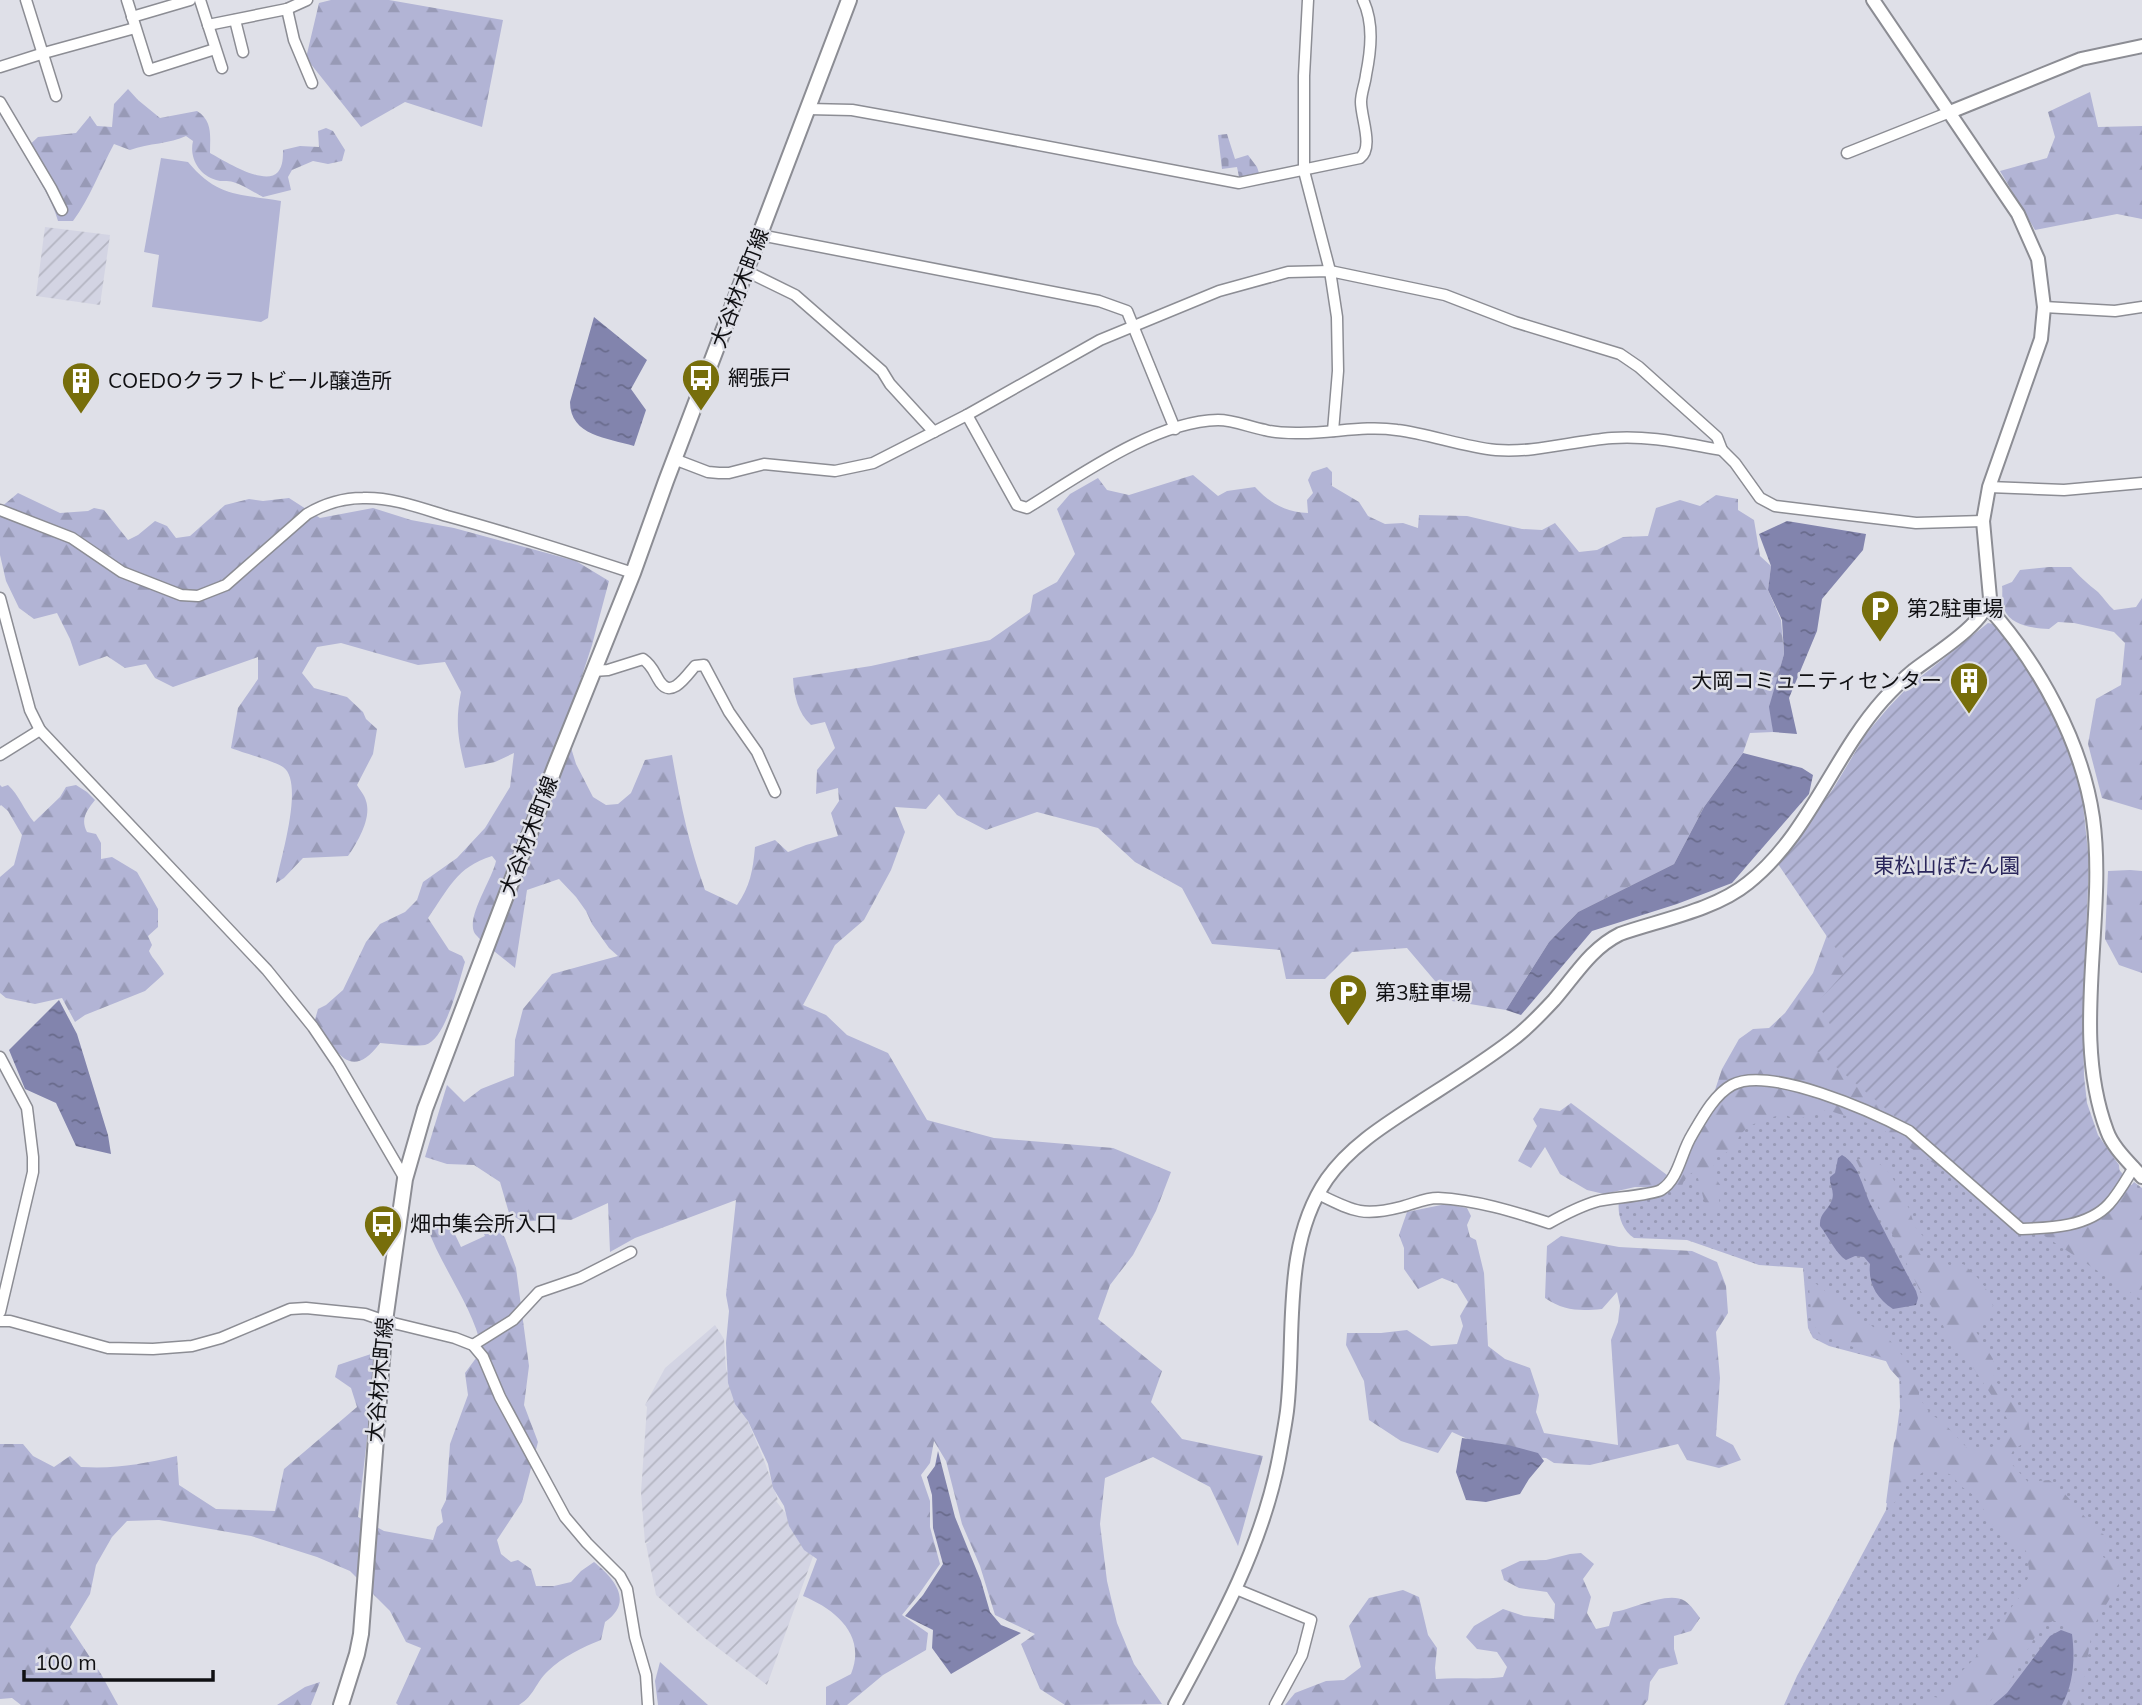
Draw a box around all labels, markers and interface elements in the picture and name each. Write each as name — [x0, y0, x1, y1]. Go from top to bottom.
street label: 大谷材木町線 — [704, 224, 774, 351]
bus stop icon: 網張戸 — [680, 357, 722, 412]
building icon: COEDOクラフトビール醸造所 — [60, 360, 102, 415]
place label: 網張戸 — [728, 364, 791, 390]
place label: COEDOクラフトビール醸造所 — [108, 367, 392, 393]
parking icon: 第2駐車場 — [1859, 588, 1901, 643]
place label: 第2駐車場 — [1907, 595, 2004, 621]
building icon: 大岡コミュニティセンター — [1948, 660, 1990, 715]
place label: 大岡コミュニティセンター — [1691, 667, 1942, 693]
street label: 大谷材木町線 — [493, 772, 563, 899]
park label: 東松山ぼたん園 — [1874, 852, 2021, 878]
parking icon: 第3駐車場 — [1327, 972, 1369, 1027]
place label: 第3駐車場 — [1375, 979, 1472, 1005]
bus stop icon: 畑中集会所入口 — [362, 1203, 404, 1258]
place label: 畑中集会所入口 — [410, 1210, 557, 1236]
street label: 大谷材木町線 — [361, 1316, 397, 1444]
scale bar — [24, 1638, 214, 1682]
text: 100 m — [35, 1649, 97, 1675]

